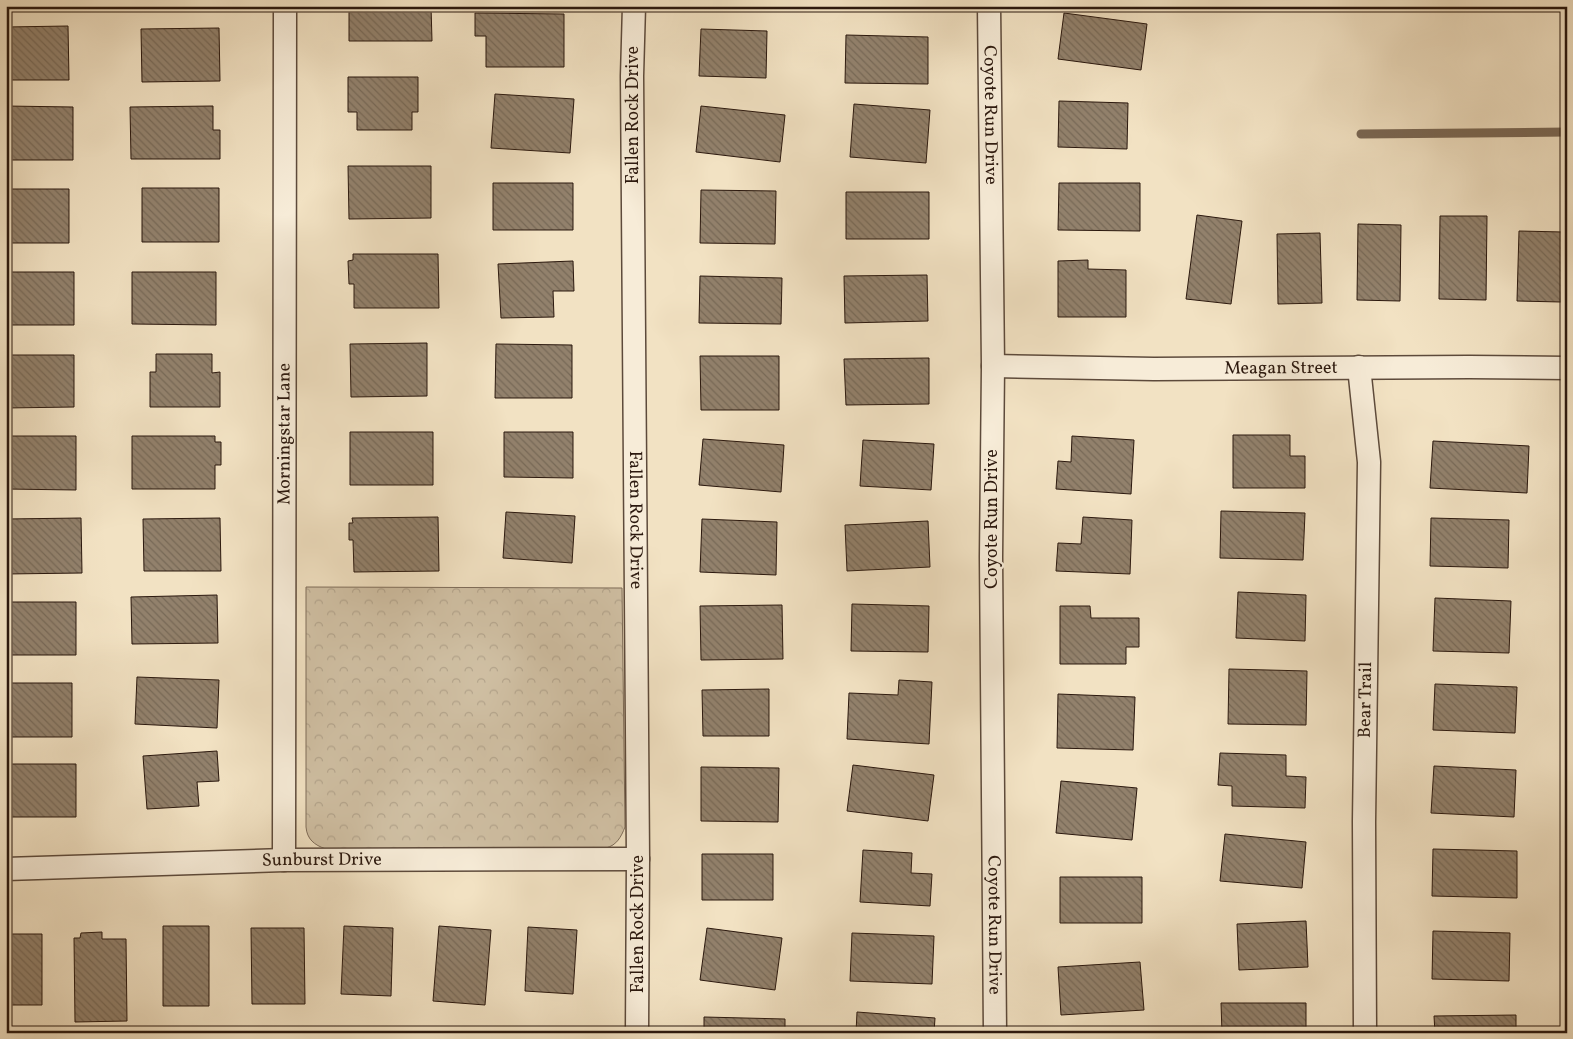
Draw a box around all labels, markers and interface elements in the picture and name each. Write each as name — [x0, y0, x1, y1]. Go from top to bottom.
street label: Coyote Run Drive — [977, 45, 1003, 185]
street label: Fallen Rock Drive — [621, 46, 646, 184]
street label: Meagan Street — [1224, 355, 1338, 381]
street label: Morningstar Lane — [272, 363, 297, 505]
street label: Coyote Run Drive — [980, 449, 1005, 589]
street label: Fallen Rock Drive — [622, 451, 648, 589]
street label: Bear Trail — [1353, 662, 1379, 738]
street label: Sunburst Drive — [261, 847, 382, 873]
street label: Fallen Rock Drive — [626, 855, 651, 993]
street label: Coyote Run Drive — [981, 855, 1007, 995]

